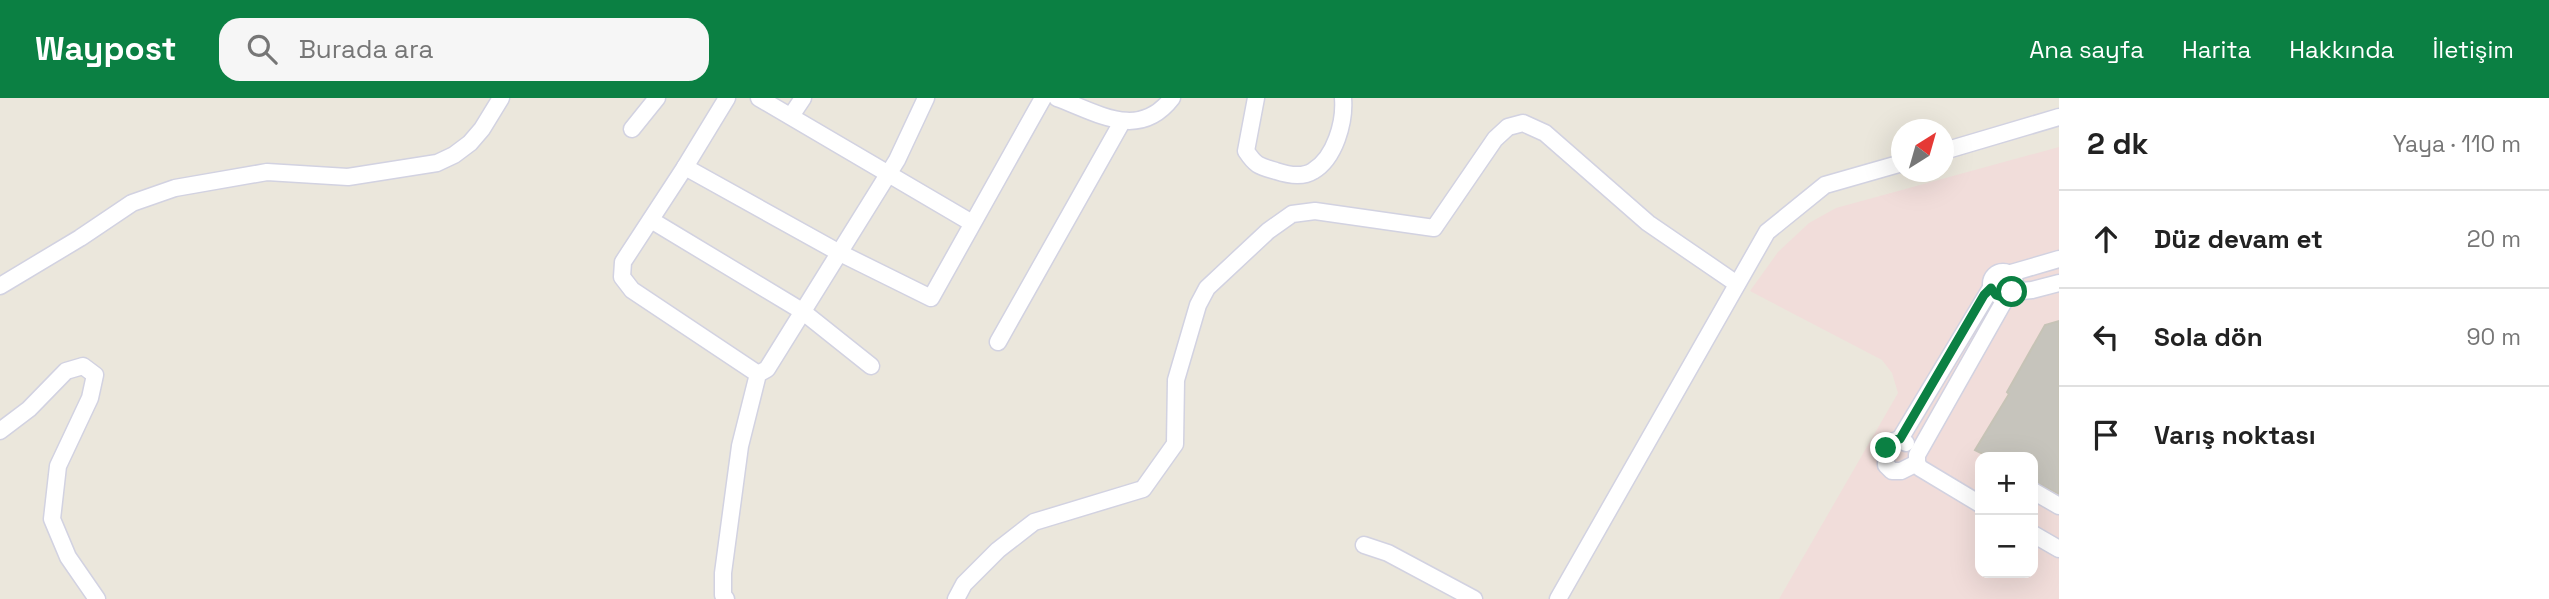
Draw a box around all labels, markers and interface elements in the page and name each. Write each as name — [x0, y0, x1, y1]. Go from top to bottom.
search box — [219, 18, 709, 81]
text: Waypost — [35, 28, 177, 70]
icon: search — [243, 30, 281, 68]
text: Burada ara — [299, 32, 433, 66]
text: Ana sayfa — [2029, 34, 2144, 65]
text: Harita — [2182, 34, 2251, 65]
text: Hakkında — [2289, 34, 2394, 65]
text: İletişim — [2432, 34, 2514, 65]
north arrow — [1891, 119, 1954, 182]
text: 2 dk — [2087, 124, 2149, 163]
text: Yaya · 110 m — [2393, 129, 2521, 159]
icon: ahead — [2087, 220, 2125, 258]
text: Düz devam et — [2154, 222, 2323, 256]
text: 20 m — [2467, 224, 2521, 254]
route start — [1996, 276, 2027, 307]
icon: left — [2087, 318, 2125, 356]
text: Sola dön — [2154, 320, 2263, 354]
text: 90 m — [2466, 322, 2521, 352]
icon: arrive — [2087, 416, 2125, 454]
text: Varış noktası — [2154, 418, 2316, 452]
route end — [1870, 432, 1901, 463]
map controls — [1975, 452, 2038, 578]
button: + — [1975, 452, 2038, 515]
button: − — [1975, 515, 2038, 578]

